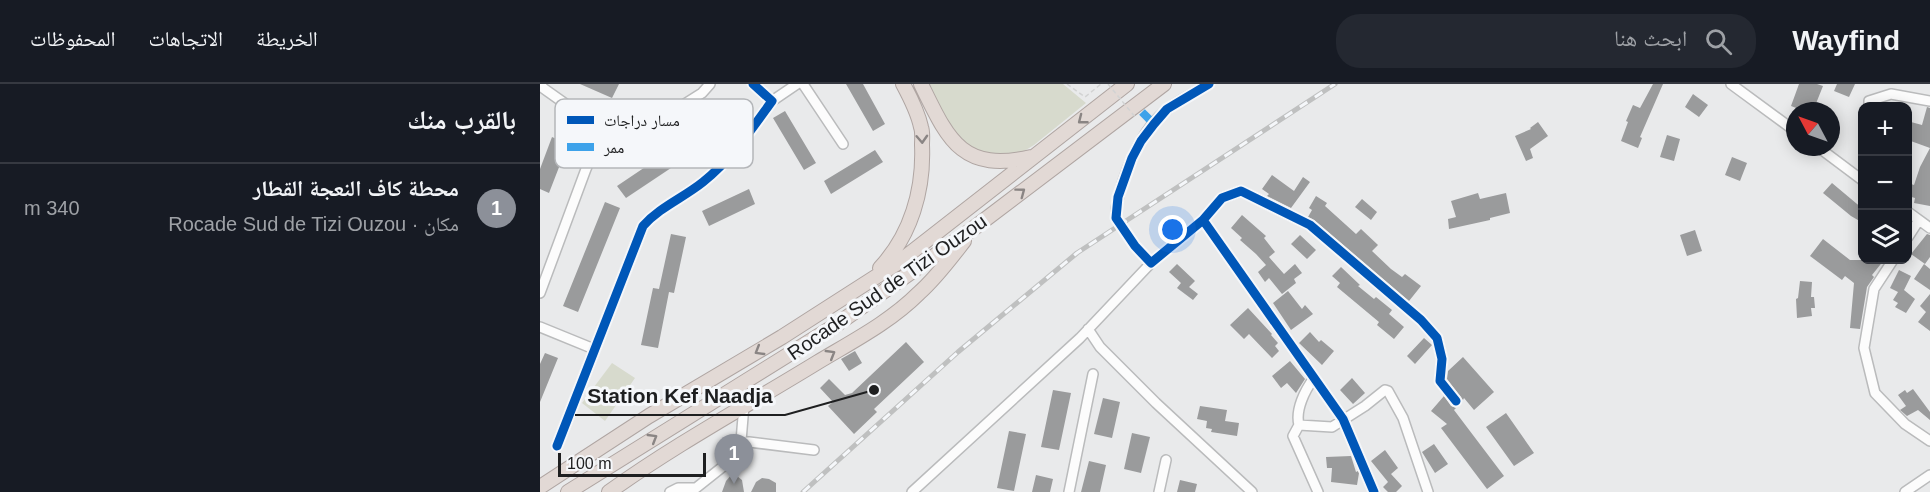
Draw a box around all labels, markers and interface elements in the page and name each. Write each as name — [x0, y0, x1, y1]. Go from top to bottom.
search box — [1336, 14, 1756, 68]
icon: search — [1702, 25, 1735, 58]
text: Wayfind — [1792, 25, 1900, 56]
text: ابحث هنا — [1614, 26, 1687, 51]
text: المحفوظات — [30, 27, 115, 50]
text: الاتجاهات — [148, 27, 223, 50]
text: الخريطة — [256, 27, 318, 50]
legend — [555, 99, 753, 168]
north arrow — [1786, 102, 1840, 156]
map controls — [1858, 102, 1912, 264]
button: + — [1858, 102, 1912, 156]
text: بالقرب منك — [407, 105, 516, 135]
text: مسار دراجات — [604, 112, 680, 130]
one-way arrow — [1077, 112, 1088, 123]
one-way arrow — [915, 134, 928, 143]
text: ممر — [603, 139, 624, 157]
button: − — [1858, 156, 1912, 210]
text: محطة كاف النعجة القطار — [253, 176, 459, 201]
one-way arrow — [1014, 189, 1025, 200]
text: 340 m — [24, 197, 80, 219]
text: 1 — [491, 197, 502, 219]
street label: Rocade Sud de Tizi Ouzou — [783, 210, 991, 364]
button: layers — [1858, 210, 1912, 264]
text: مكان · Rocade Sud de Tizi Ouzou — [168, 213, 459, 235]
your location — [1158, 215, 1187, 244]
one-way arrow — [755, 343, 765, 355]
one-way arrow — [825, 349, 835, 361]
callout: Station Kef Naadja — [575, 376, 785, 415]
text: Station Kef Naadja — [587, 384, 773, 407]
one-way arrow — [647, 434, 657, 446]
pin: 1 — [714, 434, 754, 484]
scale bar — [558, 450, 706, 478]
text: 100 m — [567, 455, 611, 472]

